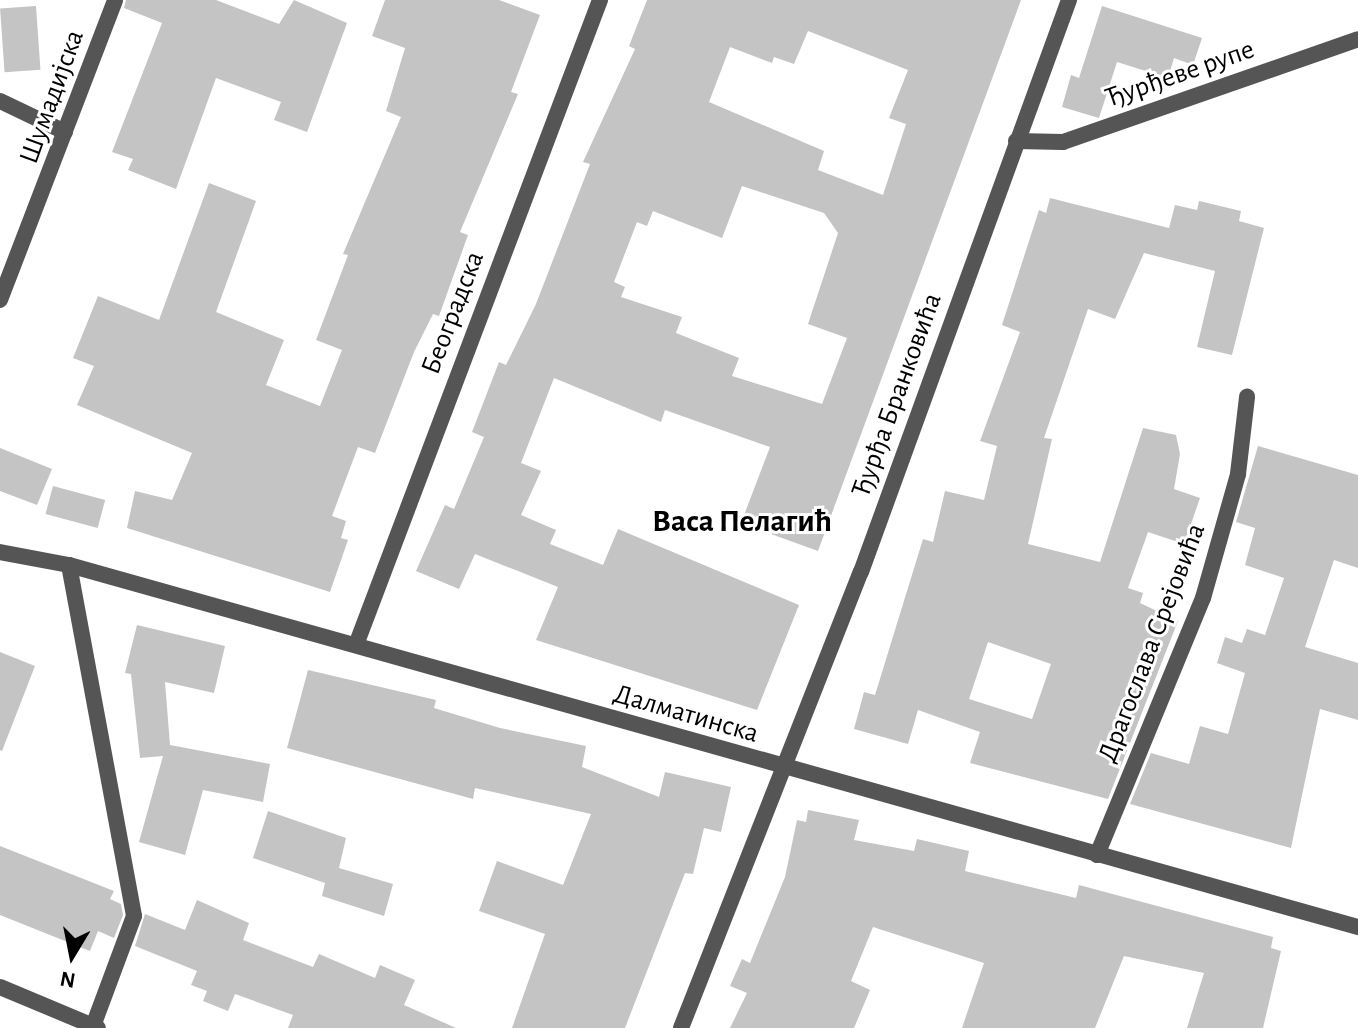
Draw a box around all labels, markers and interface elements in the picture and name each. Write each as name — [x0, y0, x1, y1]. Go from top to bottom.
street label: Шумадијска — [12, 26, 92, 168]
street label: Ђурђеве рупе — [1101, 33, 1259, 115]
street label: Београдска — [414, 247, 492, 379]
street label: Ђурђа Бранковића — [845, 289, 949, 501]
district label: Васа Пелагић — [652, 502, 832, 540]
street label: Драгослава Срејовића — [1091, 519, 1213, 767]
street label: Далматинска — [610, 677, 762, 751]
north arrow — [32, 916, 112, 996]
text: N — [58, 967, 77, 992]

